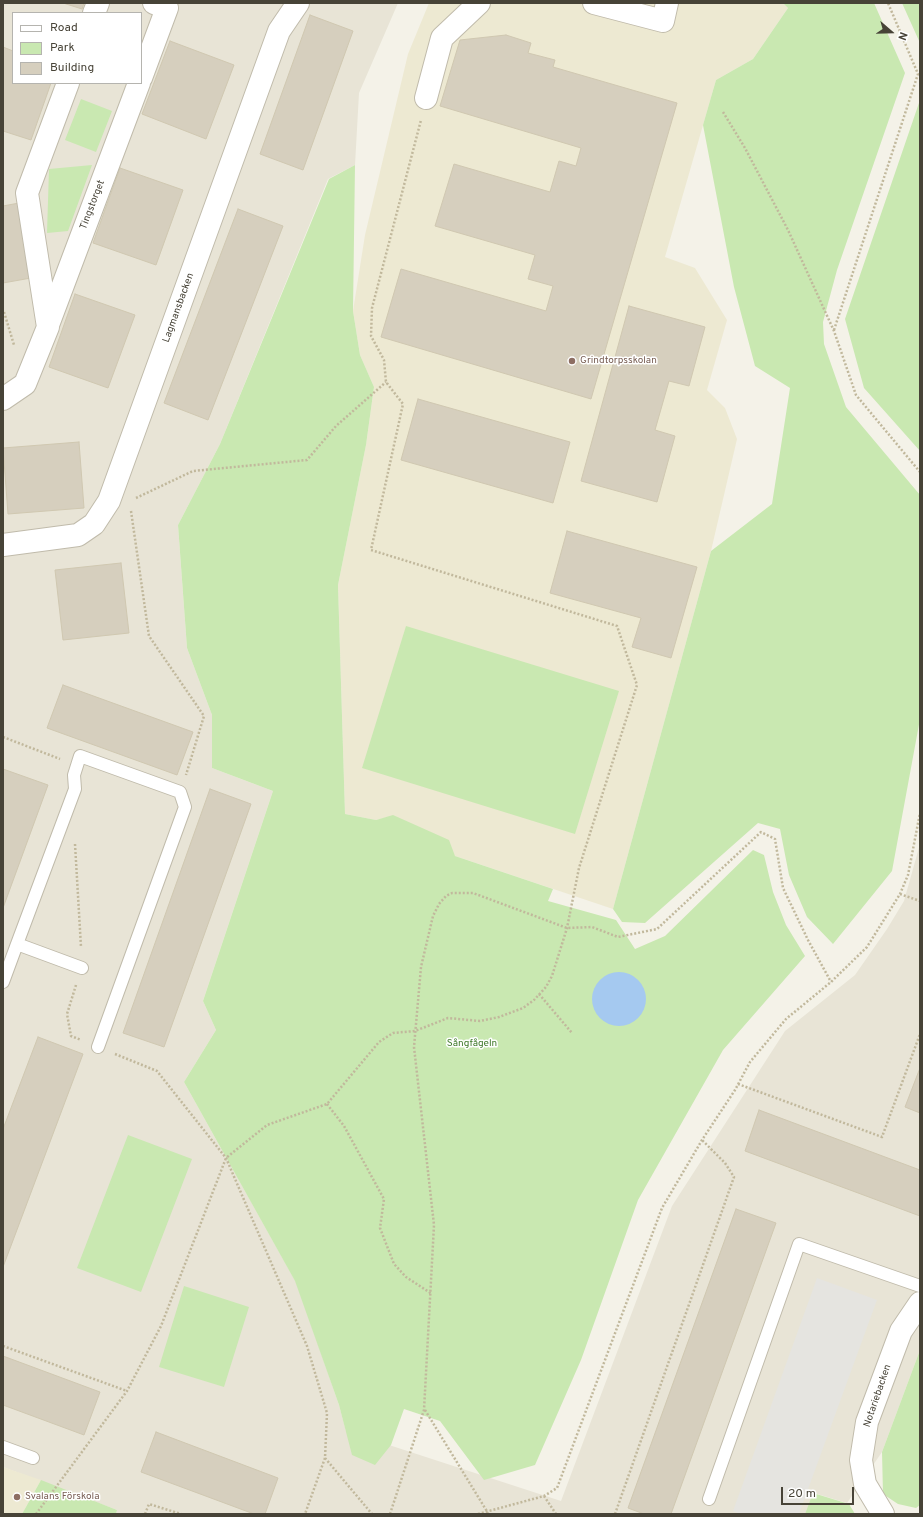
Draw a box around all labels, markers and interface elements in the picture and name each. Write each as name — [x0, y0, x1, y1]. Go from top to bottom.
legend — [12, 12, 142, 84]
north arrow — [871, 12, 911, 52]
text: Road — [50, 20, 78, 36]
text: N — [894, 30, 910, 42]
text: Park — [50, 40, 75, 56]
text: Building — [50, 60, 94, 76]
street label: Tingstorget — [78, 179, 108, 231]
street label: Lagmansbacken — [161, 272, 197, 344]
place label: Grindtorpsskolan — [580, 355, 657, 367]
marker: Grindtorpsskolan — [567, 356, 577, 366]
park label: Sångfågeln — [447, 1038, 497, 1050]
street label: Notariebacken — [862, 1363, 894, 1429]
scale bar — [783, 1479, 856, 1505]
text: 20 m — [788, 1486, 816, 1502]
place label: Svalans Förskola — [25, 1491, 99, 1503]
marker: Svalans Förskola — [12, 1492, 22, 1502]

